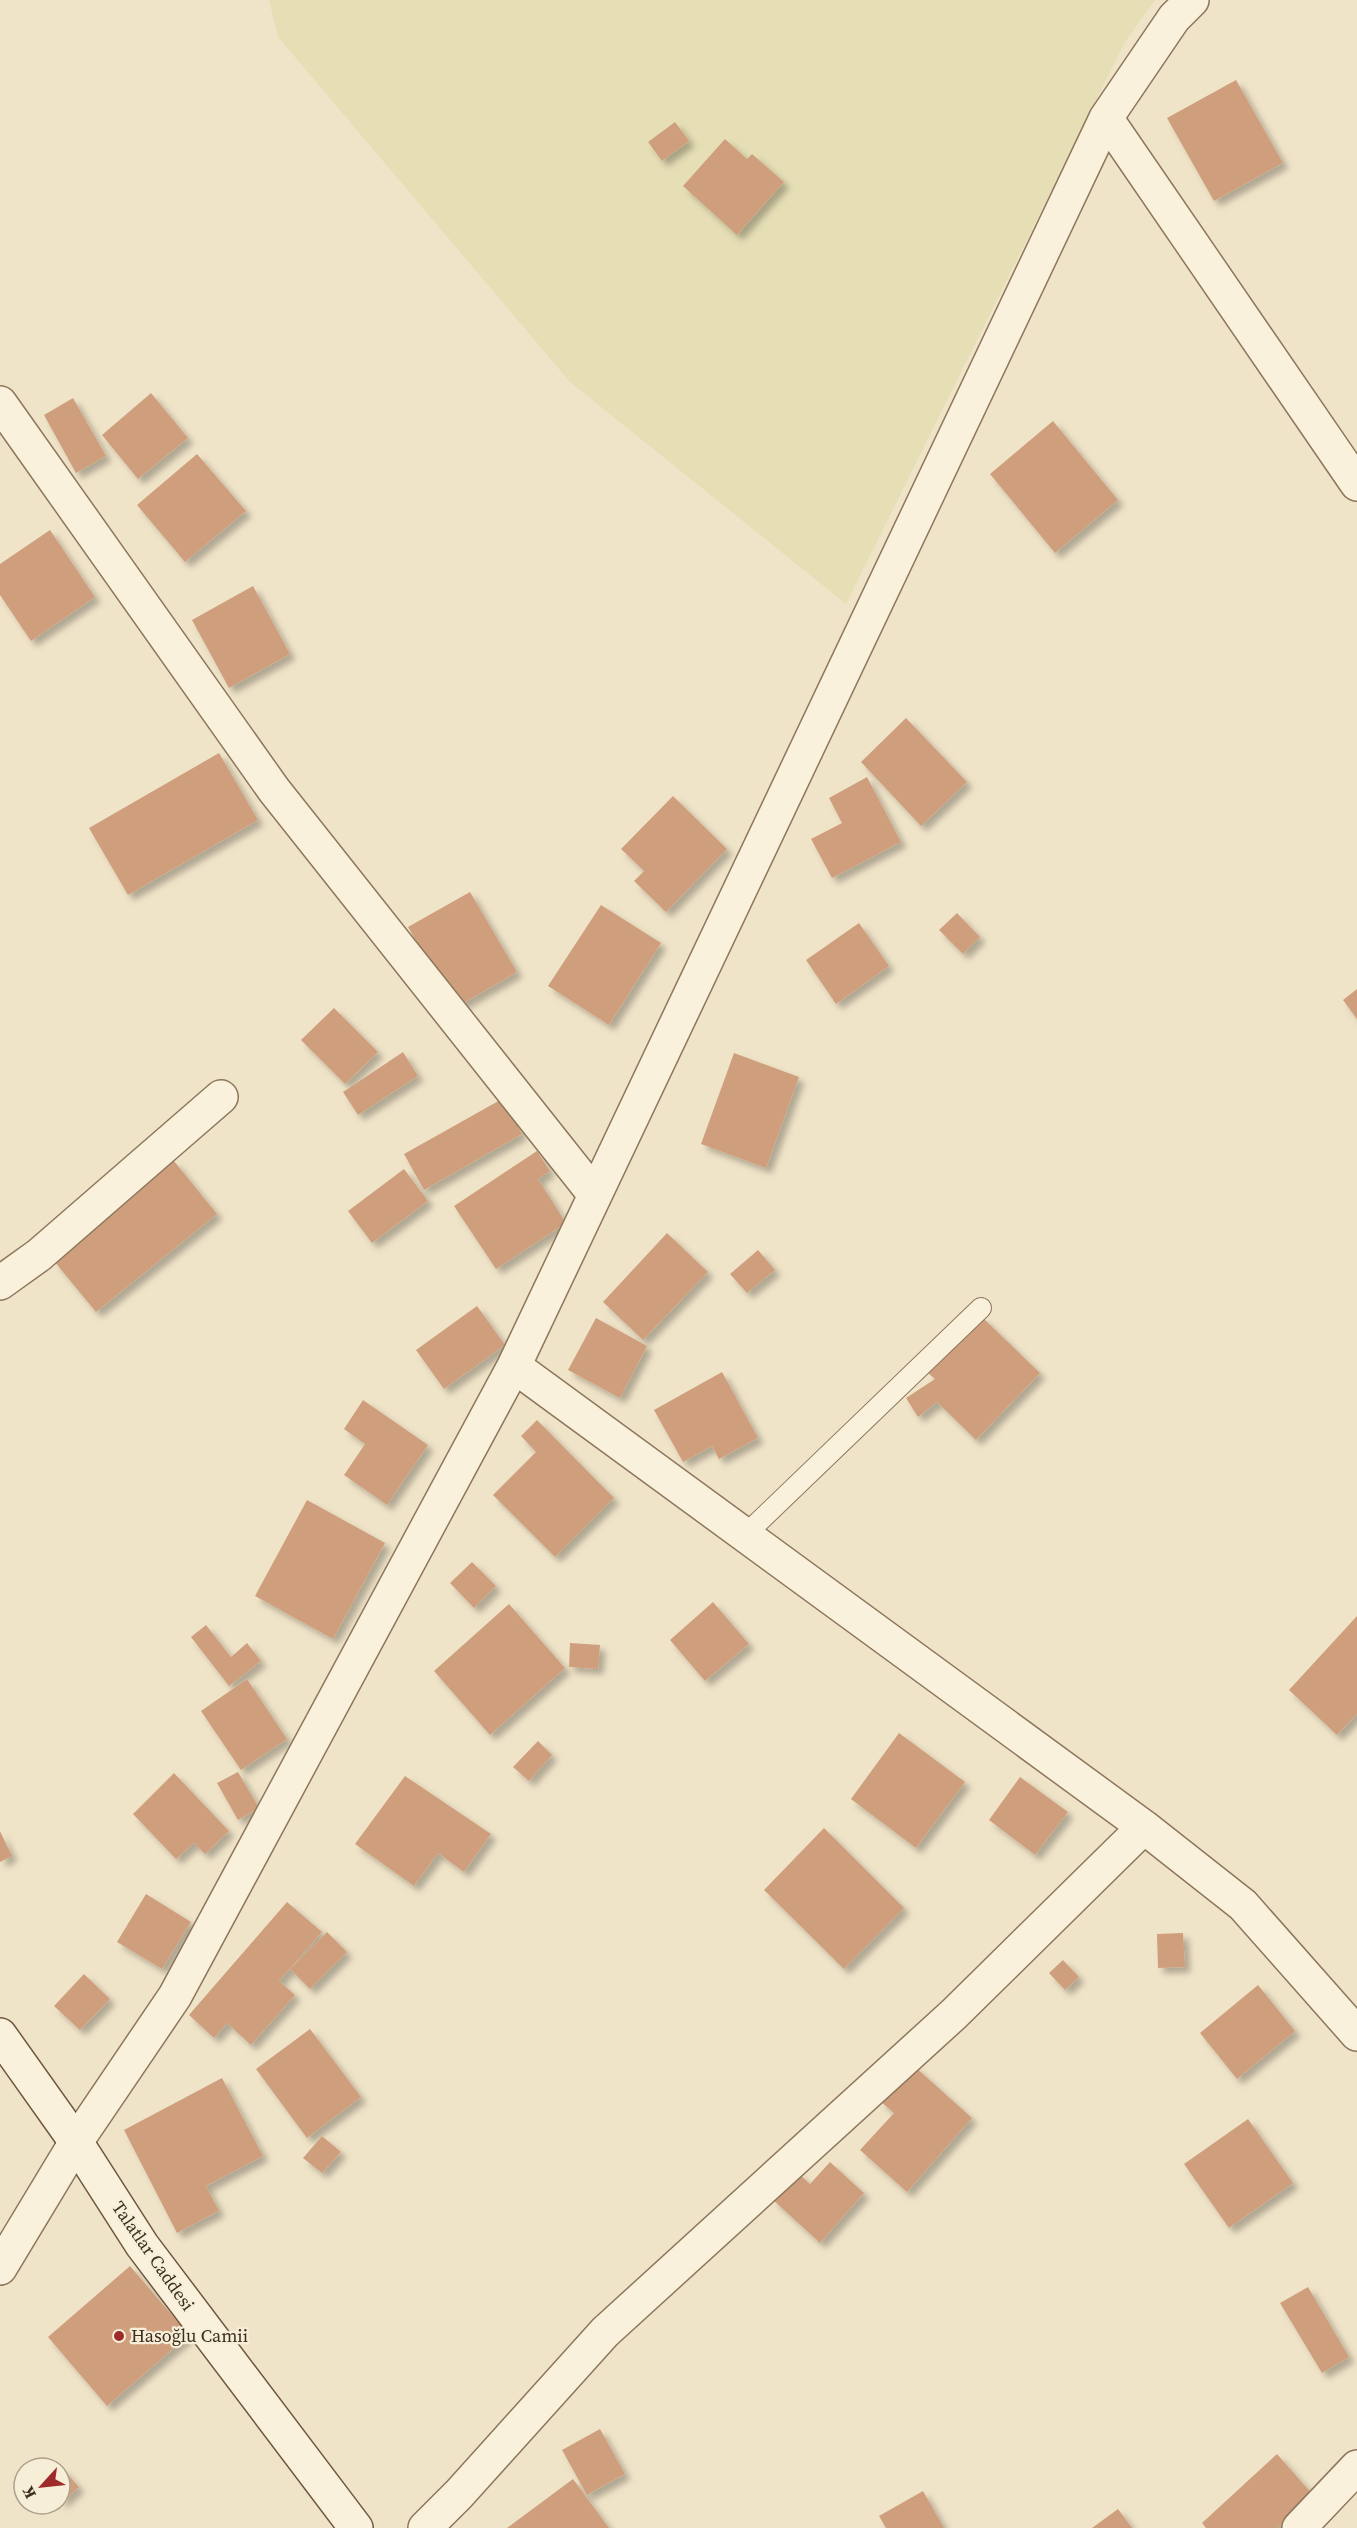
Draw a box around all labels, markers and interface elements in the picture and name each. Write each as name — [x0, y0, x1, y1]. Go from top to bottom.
street label: Talatlar Caddesi — [106, 2196, 201, 2316]
place label: Hasoğlu Camii — [131, 2323, 248, 2348]
marker: Hasoğlu Camii — [112, 2329, 126, 2343]
north arrow — [12, 2456, 72, 2516]
text: K — [16, 2482, 41, 2503]

